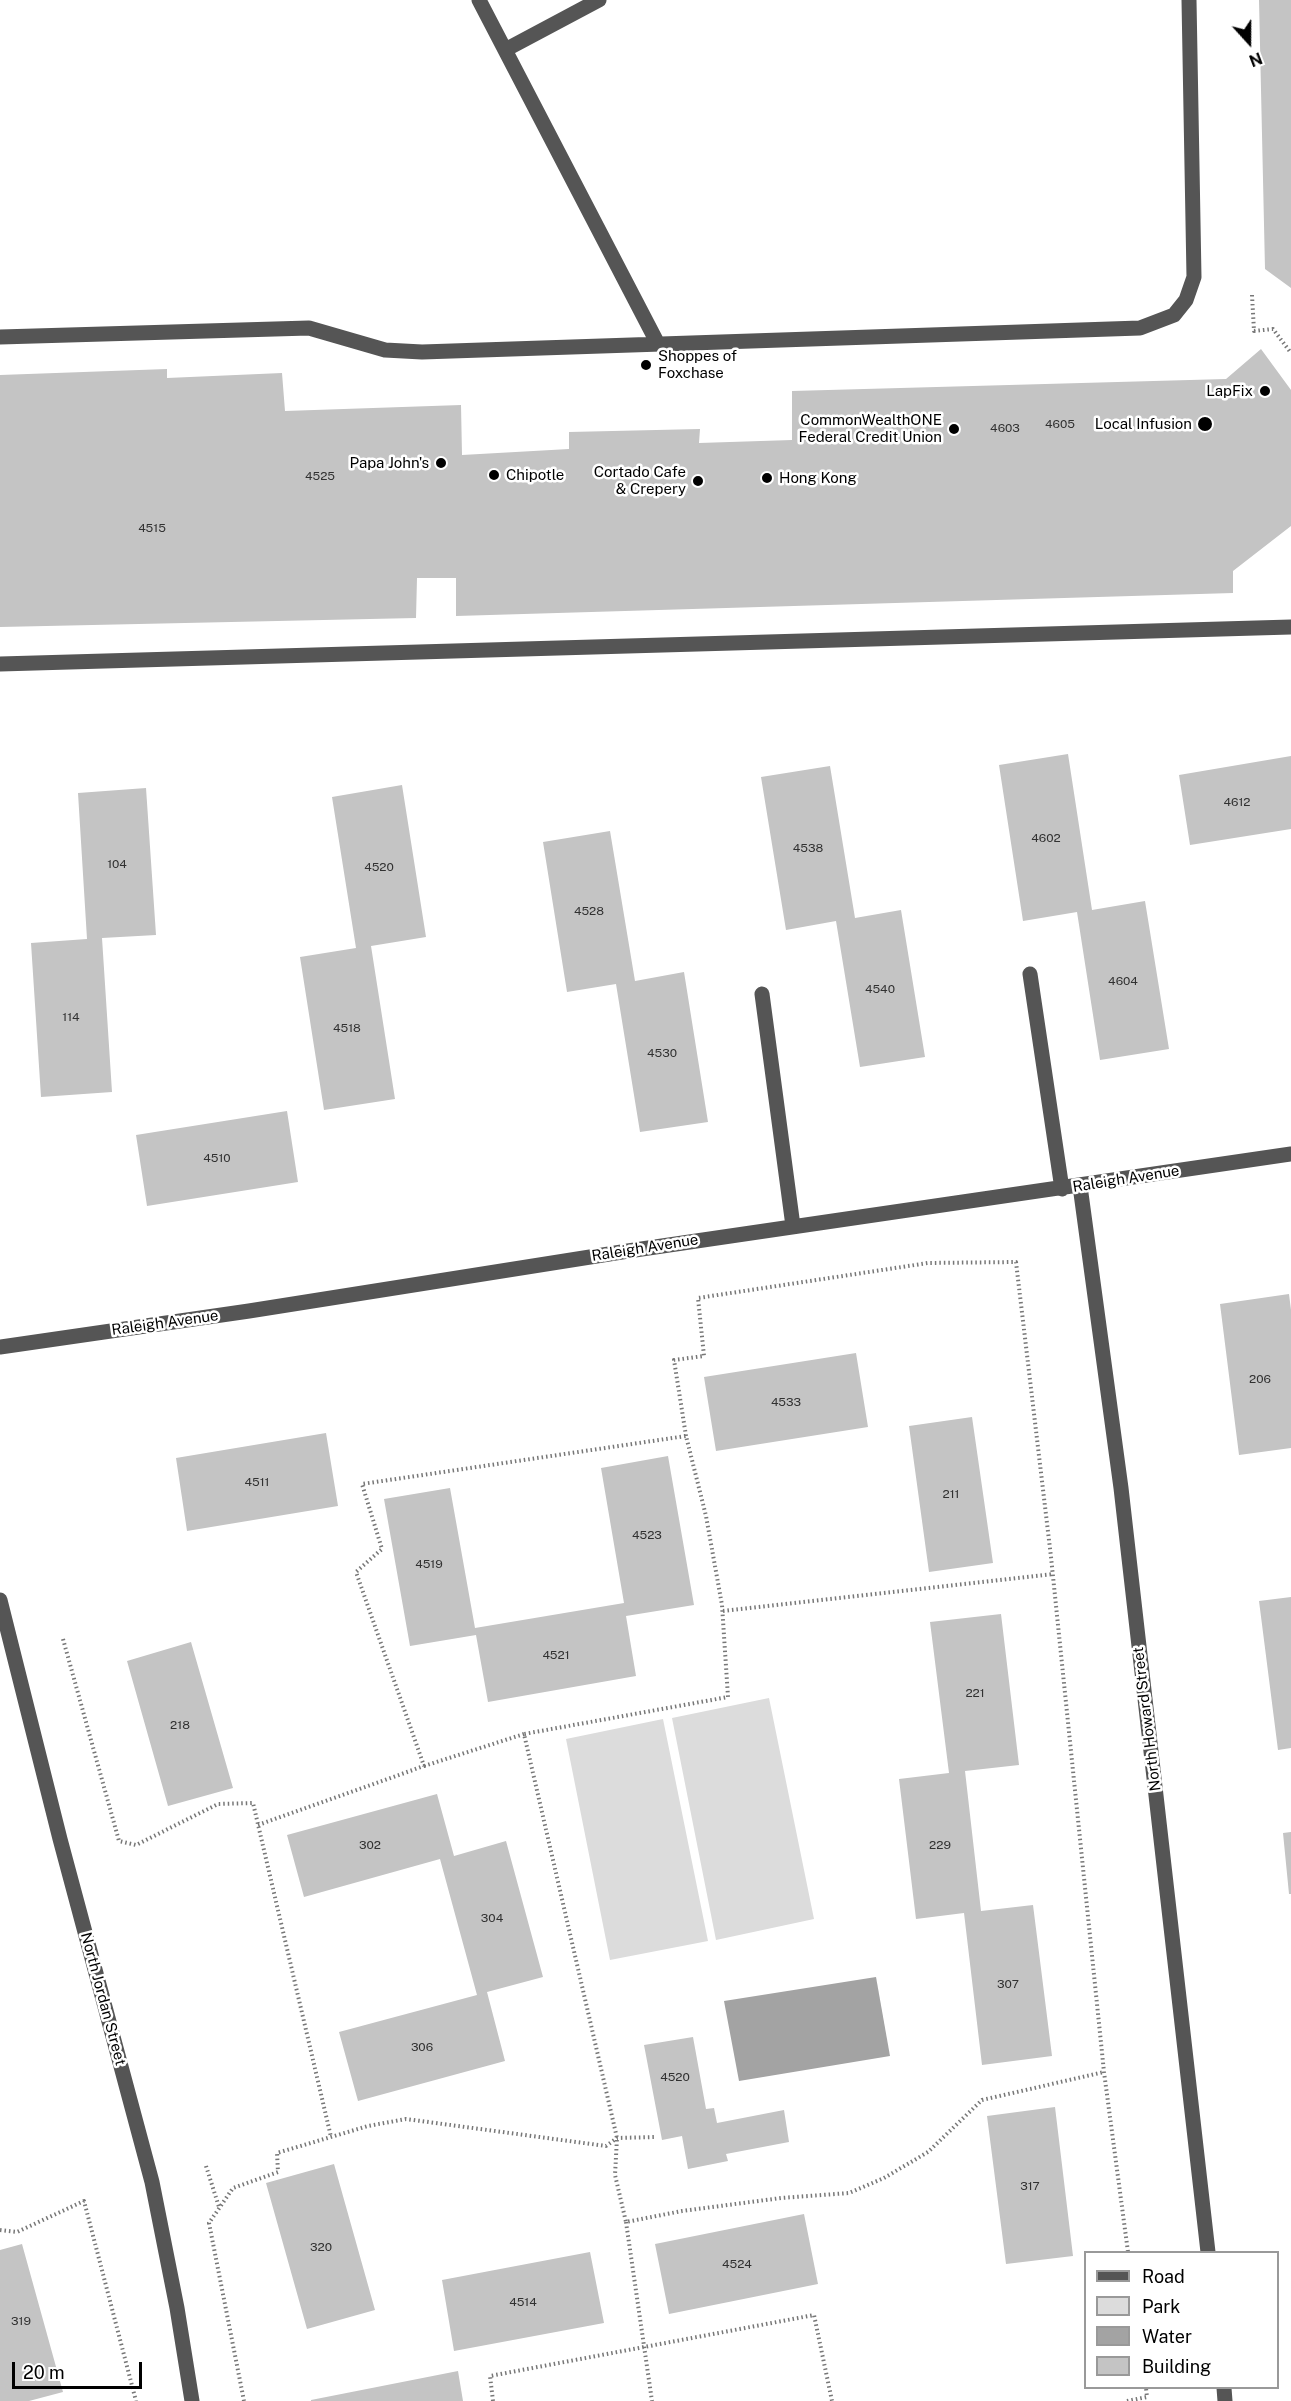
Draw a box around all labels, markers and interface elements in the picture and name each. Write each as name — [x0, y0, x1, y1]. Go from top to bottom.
north arrow — [1219, 12, 1279, 72]
text: N — [1246, 48, 1265, 70]
place label: Shoppes of Foxchase — [658, 347, 737, 382]
marker: Shoppes of Foxchase — [639, 358, 653, 372]
place label: LapFix — [1206, 382, 1253, 400]
marker: LapFix — [1258, 384, 1272, 398]
place label: CommonWealthONE Federal Credit Union — [798, 411, 942, 446]
place label: Local Infusion — [1095, 415, 1192, 433]
marker: Local Infusion — [1196, 415, 1214, 433]
house number: 4605 — [1045, 417, 1075, 431]
house number: 4603 — [990, 421, 1020, 435]
marker: CommonWealthONE Federal Credit Union — [947, 422, 961, 436]
place label: Papa John's — [350, 454, 429, 472]
marker: Papa John's — [434, 456, 448, 470]
place label: Cortado Cafe & Crepery — [594, 463, 686, 498]
place label: Chipotle — [506, 466, 564, 484]
marker: Chipotle — [487, 468, 501, 482]
house number: 4525 — [305, 469, 335, 483]
place label: Hong Kong — [779, 469, 857, 487]
marker: Hong Kong — [760, 471, 774, 485]
marker: Cortado Cafe & Crepery — [691, 474, 705, 488]
house number: 4515 — [138, 521, 166, 535]
house number: 4612 — [1223, 795, 1251, 809]
house number: 4602 — [1031, 831, 1061, 845]
house number: 4538 — [793, 841, 823, 855]
house number: 104 — [107, 857, 127, 871]
house number: 4520 — [364, 860, 394, 874]
house number: 4528 — [574, 904, 604, 918]
house number: 4604 — [1108, 974, 1138, 988]
house number: 4540 — [865, 982, 895, 996]
house number: 114 — [62, 1010, 80, 1024]
house number: 4518 — [333, 1021, 361, 1035]
house number: 4530 — [647, 1046, 677, 1060]
house number: 4510 — [203, 1151, 231, 1165]
street label: Raleigh Avenue — [1071, 1162, 1181, 1196]
street label: Raleigh Avenue — [590, 1231, 700, 1265]
street label: Raleigh Avenue — [110, 1307, 220, 1339]
house number: 206 — [1249, 1372, 1271, 1386]
house number: 4533 — [771, 1395, 801, 1409]
house number: 4511 — [245, 1475, 269, 1489]
house number: 211 — [943, 1487, 959, 1501]
house number: 4523 — [632, 1528, 662, 1542]
house number: 4519 — [415, 1557, 443, 1571]
street label: North Howard Street — [1129, 1646, 1165, 1792]
house number: 4521 — [542, 1648, 570, 1662]
house number: 221 — [965, 1686, 985, 1700]
house number: 218 — [170, 1718, 190, 1732]
house number: 302 — [359, 1838, 381, 1852]
house number: 229 — [929, 1838, 951, 1852]
house number: 304 — [481, 1911, 503, 1925]
street label: North Jordan Street — [77, 1931, 129, 2067]
house number: 307 — [997, 1977, 1019, 1991]
house number: 306 — [411, 2040, 433, 2054]
house number: 4520 — [660, 2070, 690, 2084]
house number: 317 — [1020, 2179, 1040, 2193]
house number: 320 — [310, 2240, 332, 2254]
legend — [1084, 2251, 1279, 2389]
house number: 4524 — [722, 2257, 752, 2271]
text: Road — [1142, 2266, 1185, 2287]
house number: 4514 — [509, 2295, 537, 2309]
text: Park — [1142, 2296, 1180, 2317]
house number: 319 — [11, 2314, 31, 2328]
text: Water — [1142, 2326, 1192, 2347]
scale bar — [15, 2350, 146, 2388]
text: Building — [1142, 2356, 1211, 2377]
text: 20 m — [23, 2362, 65, 2383]

